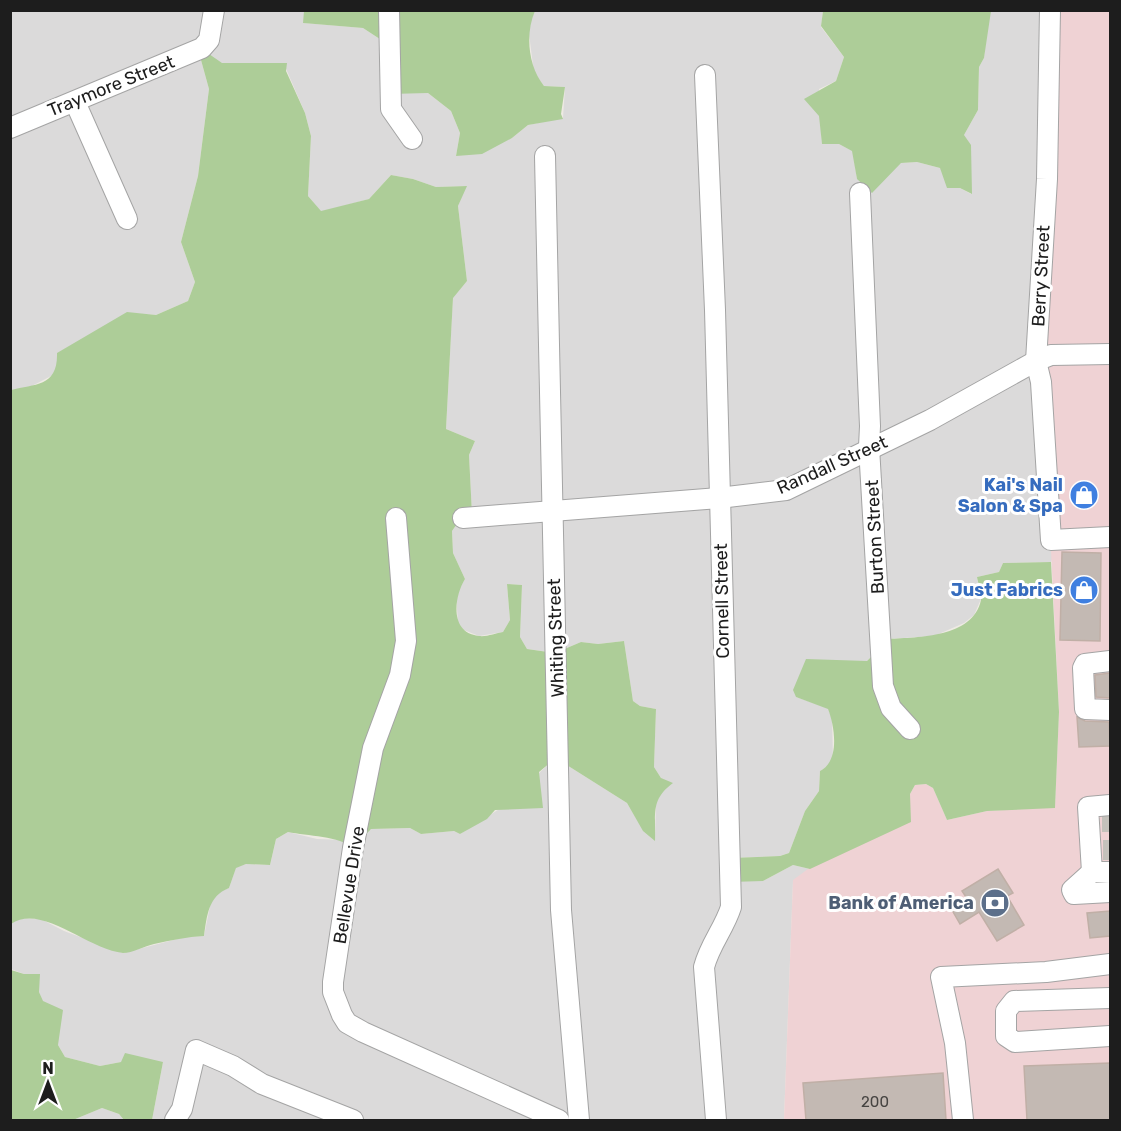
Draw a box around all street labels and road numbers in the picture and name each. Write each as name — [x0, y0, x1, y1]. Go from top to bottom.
street label: Traymore Street — [44, 51, 178, 121]
street label: Berry Street — [1027, 225, 1055, 327]
street label: Randall Street — [773, 431, 891, 499]
street label: Burton Street — [861, 479, 889, 595]
street label: Cornell Street — [710, 543, 734, 659]
street label: Whiting Street — [543, 578, 569, 698]
street label: Bellevue Drive — [329, 824, 369, 946]

